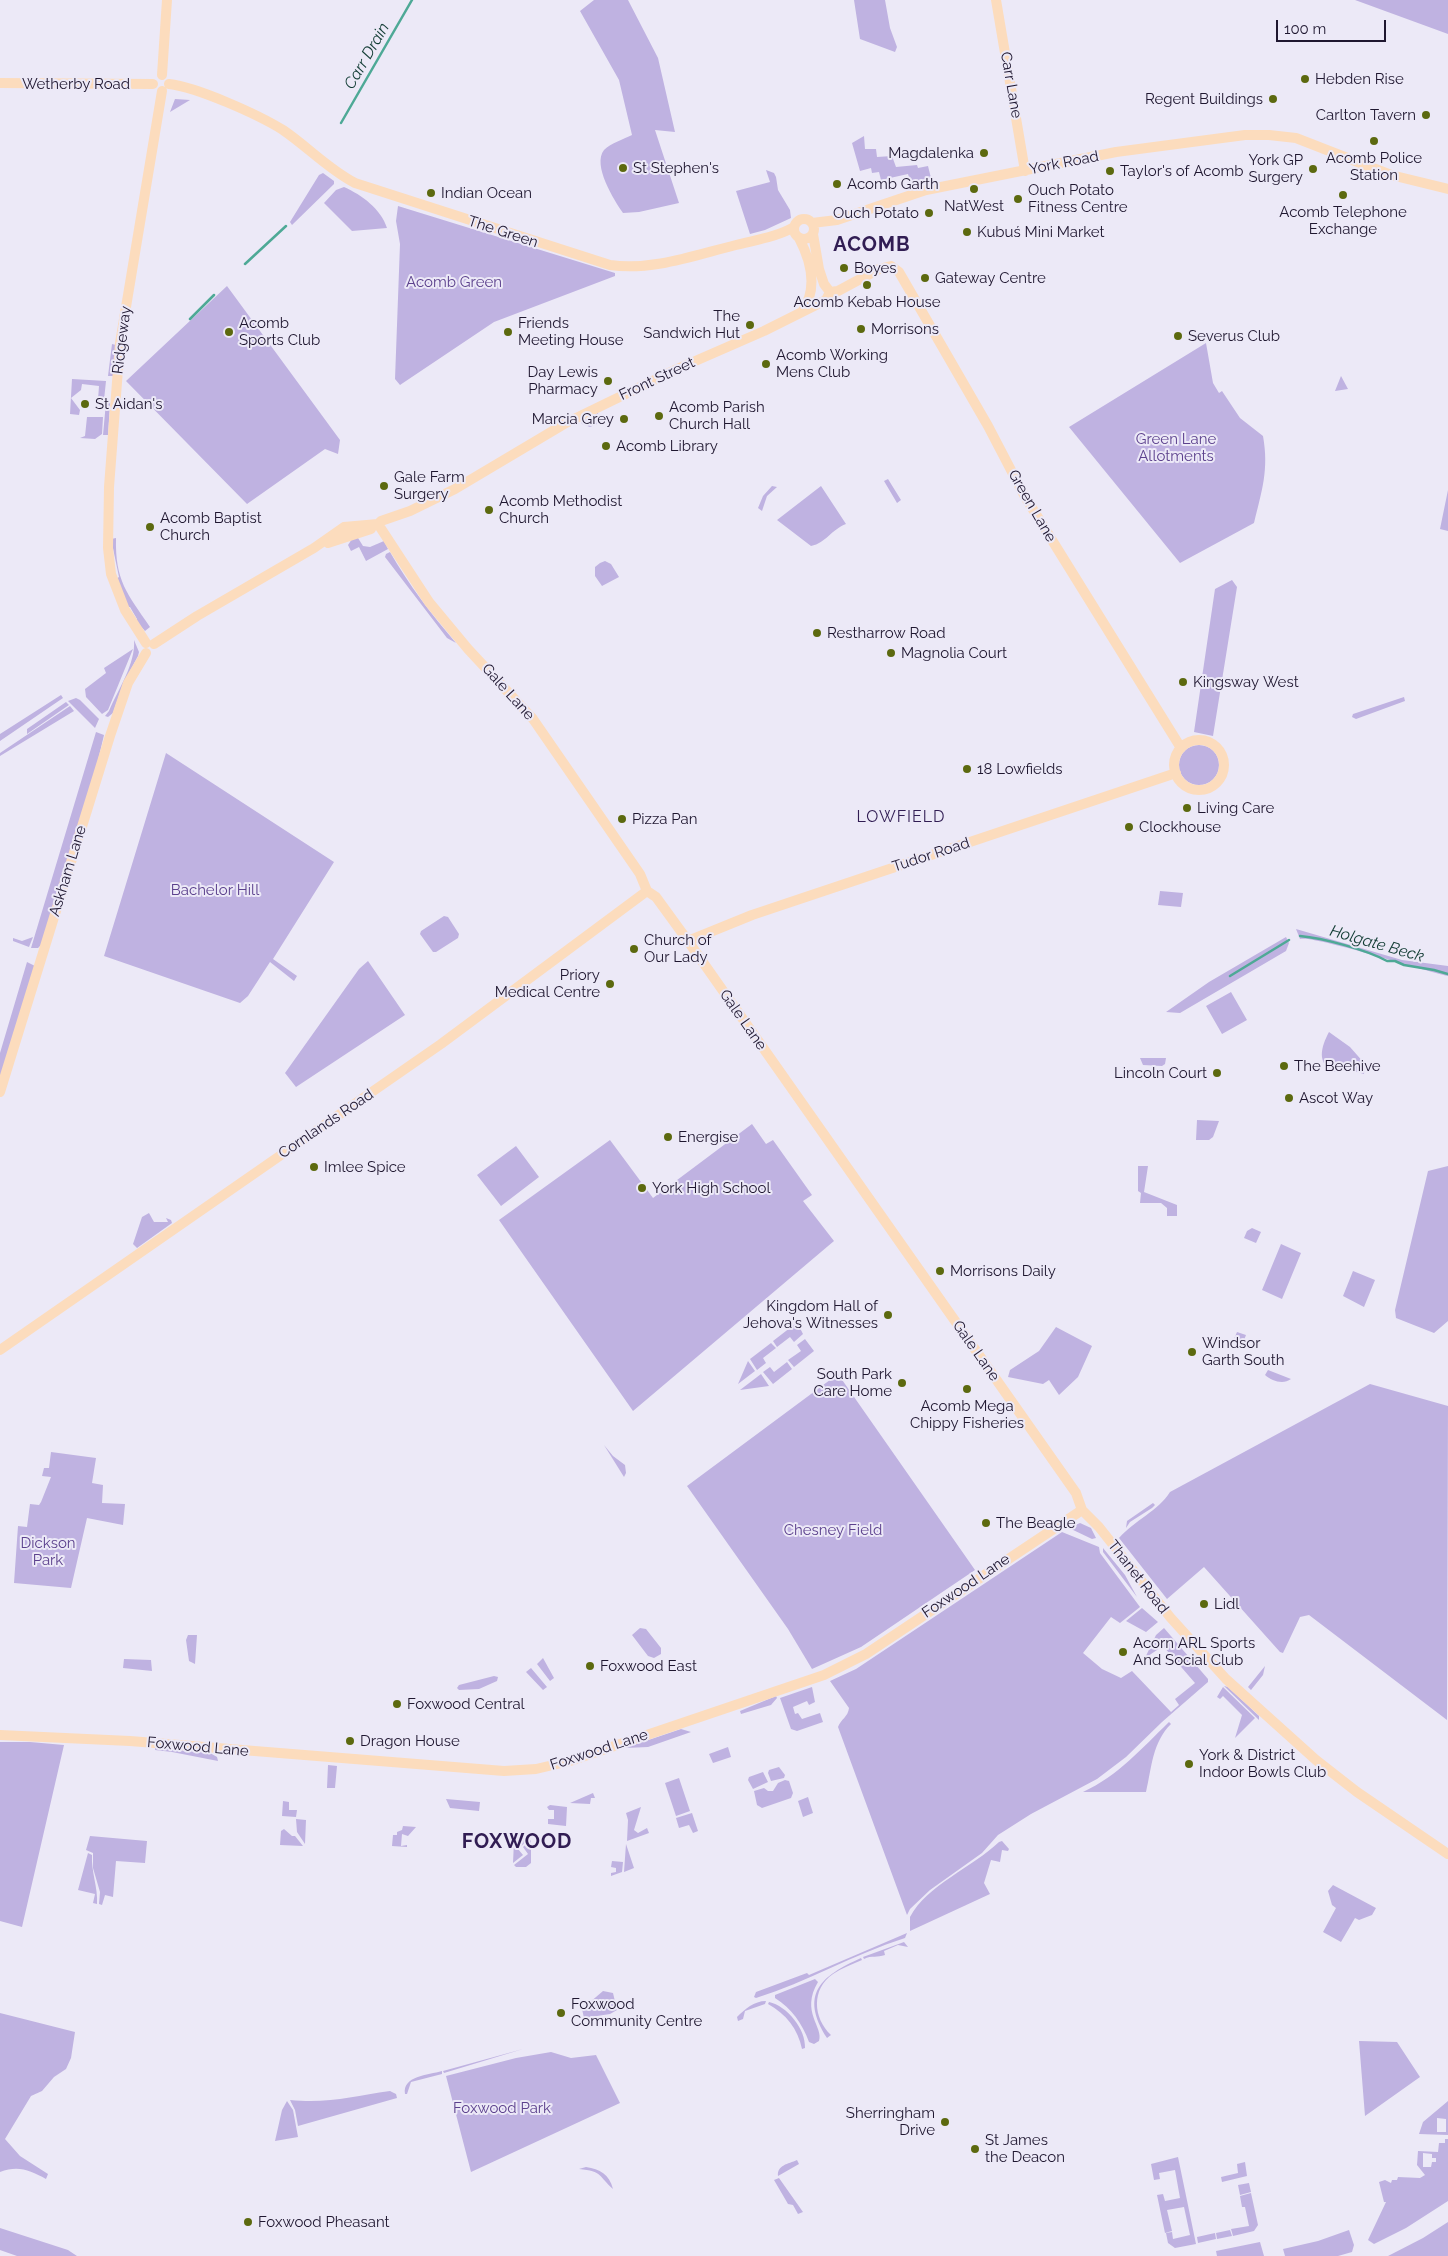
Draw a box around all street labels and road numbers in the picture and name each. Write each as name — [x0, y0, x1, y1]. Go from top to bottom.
street label: Carr Lane — [996, 50, 1026, 120]
street label: Wetherby Road — [22, 75, 130, 93]
street label: York Road — [1028, 147, 1100, 179]
street label: The Green — [466, 212, 540, 252]
street label: Ridgeway — [109, 305, 135, 375]
street label: Front Street — [616, 354, 698, 404]
street label: Green Lane — [1004, 467, 1060, 545]
street label: Gale Lane — [478, 660, 538, 724]
street label: Askham Lane — [46, 823, 90, 919]
street label: Tudor Road — [890, 834, 972, 876]
street label: Gale Lane — [716, 986, 770, 1054]
street label: Cornlands Road — [275, 1086, 377, 1162]
street label: Gale Lane — [949, 1317, 1003, 1385]
street label: Thanet Road — [1104, 1537, 1172, 1617]
street label: Foxwood Lane — [919, 1550, 1013, 1622]
street label: Foxwood Lane — [548, 1726, 650, 1774]
street label: Foxwood Lane — [146, 1734, 250, 1760]

